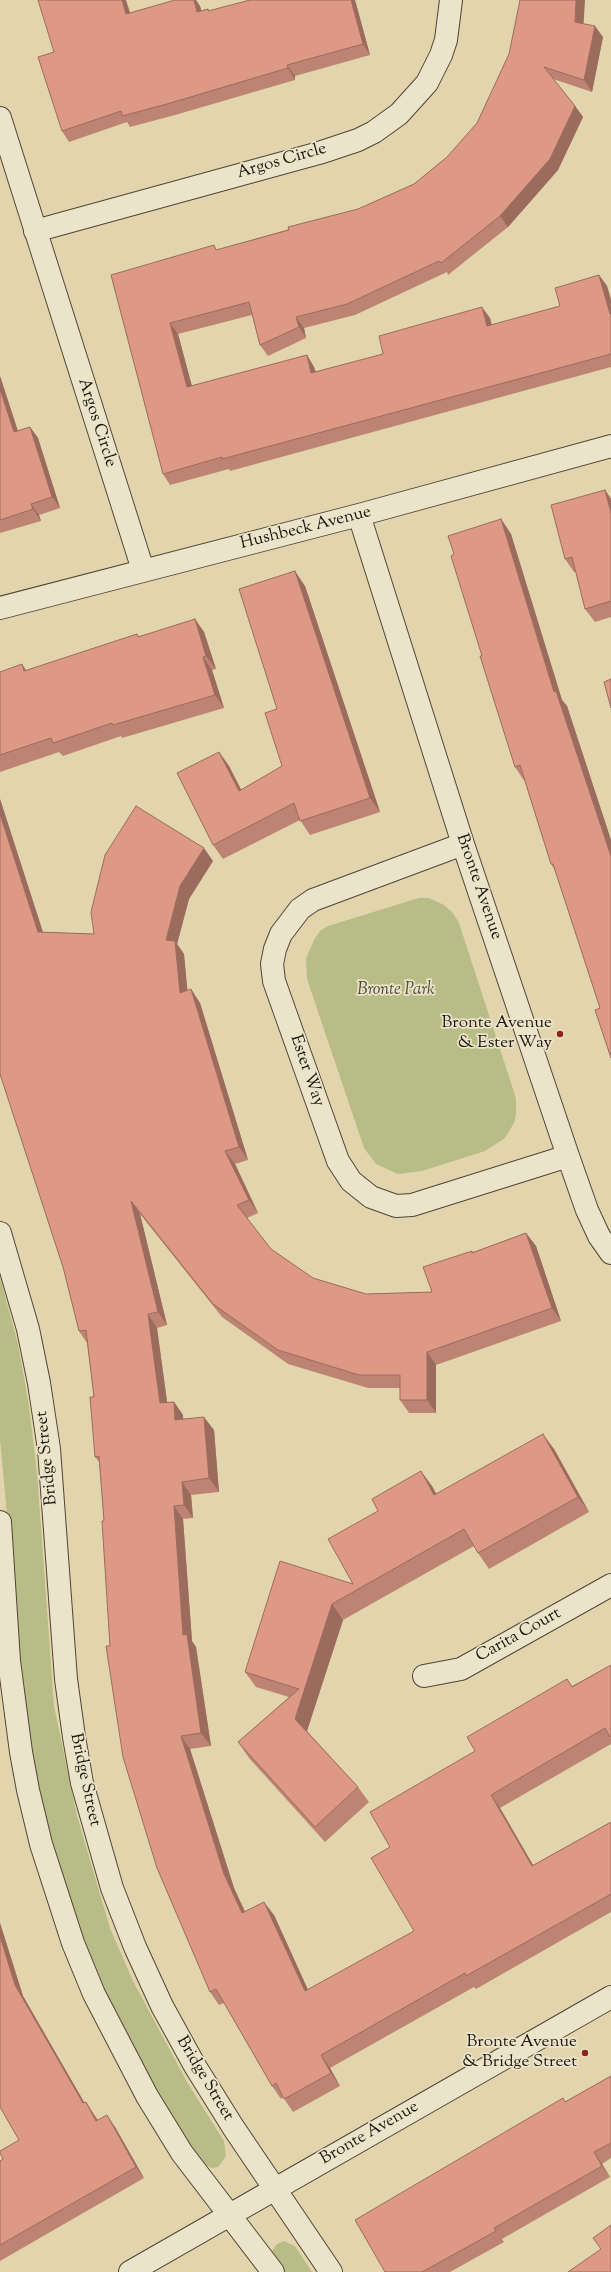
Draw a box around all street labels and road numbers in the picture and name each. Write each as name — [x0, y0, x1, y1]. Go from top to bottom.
street label: Argos Circle — [235, 139, 329, 185]
street label: Argos Circle — [72, 376, 120, 470]
street label: Hushbeck Avenue — [238, 503, 374, 555]
street label: Bronte Avenue — [450, 831, 506, 943]
street label: Ester Way — [284, 1032, 328, 1110]
street label: Bridge Street — [33, 1410, 63, 1506]
street label: Carita Court — [473, 1604, 565, 1668]
street label: Bridge Street — [64, 1731, 104, 1829]
street label: Bridge Street — [171, 2033, 237, 2125]
street label: Bronte Avenue — [317, 2098, 423, 2170]

